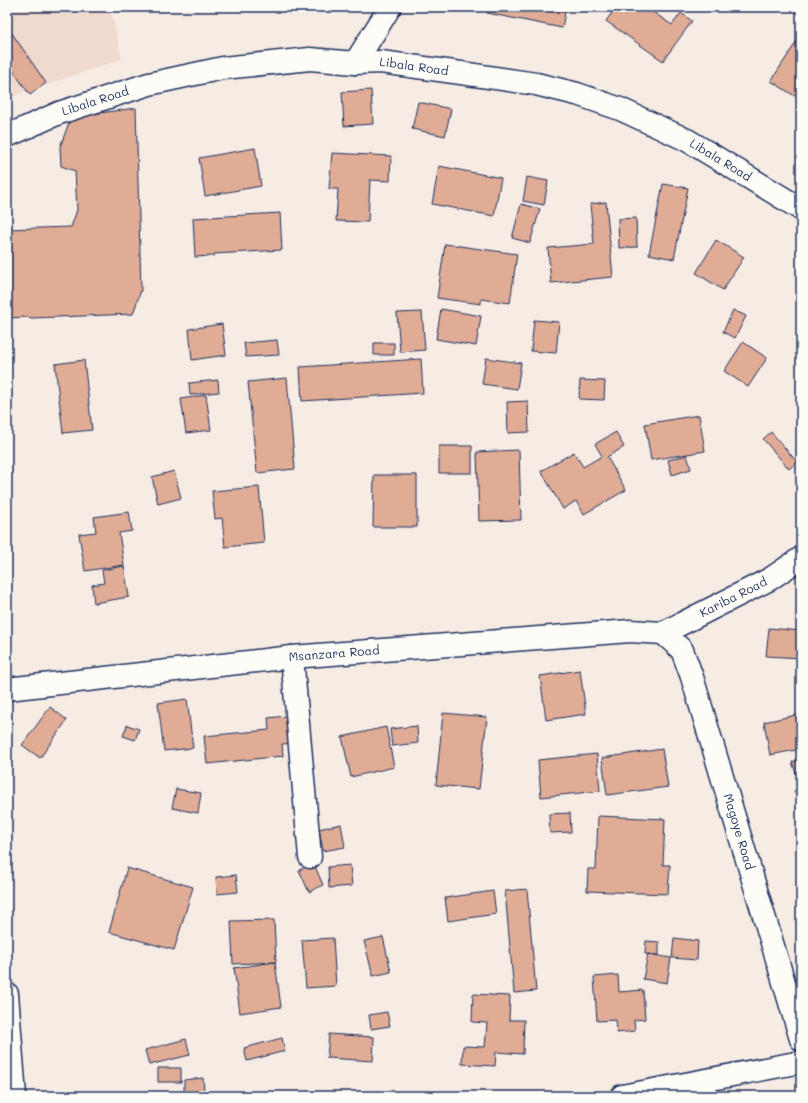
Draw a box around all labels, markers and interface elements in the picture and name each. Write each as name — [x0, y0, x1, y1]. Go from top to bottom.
street label: Libala Road — [379, 53, 450, 78]
street label: Libala Road — [60, 82, 131, 119]
street label: Libala Road — [687, 135, 755, 184]
street label: Kariba Road — [697, 573, 770, 620]
street label: Msanzara Road — [288, 641, 380, 664]
street label: Magoye Road — [721, 792, 759, 872]

